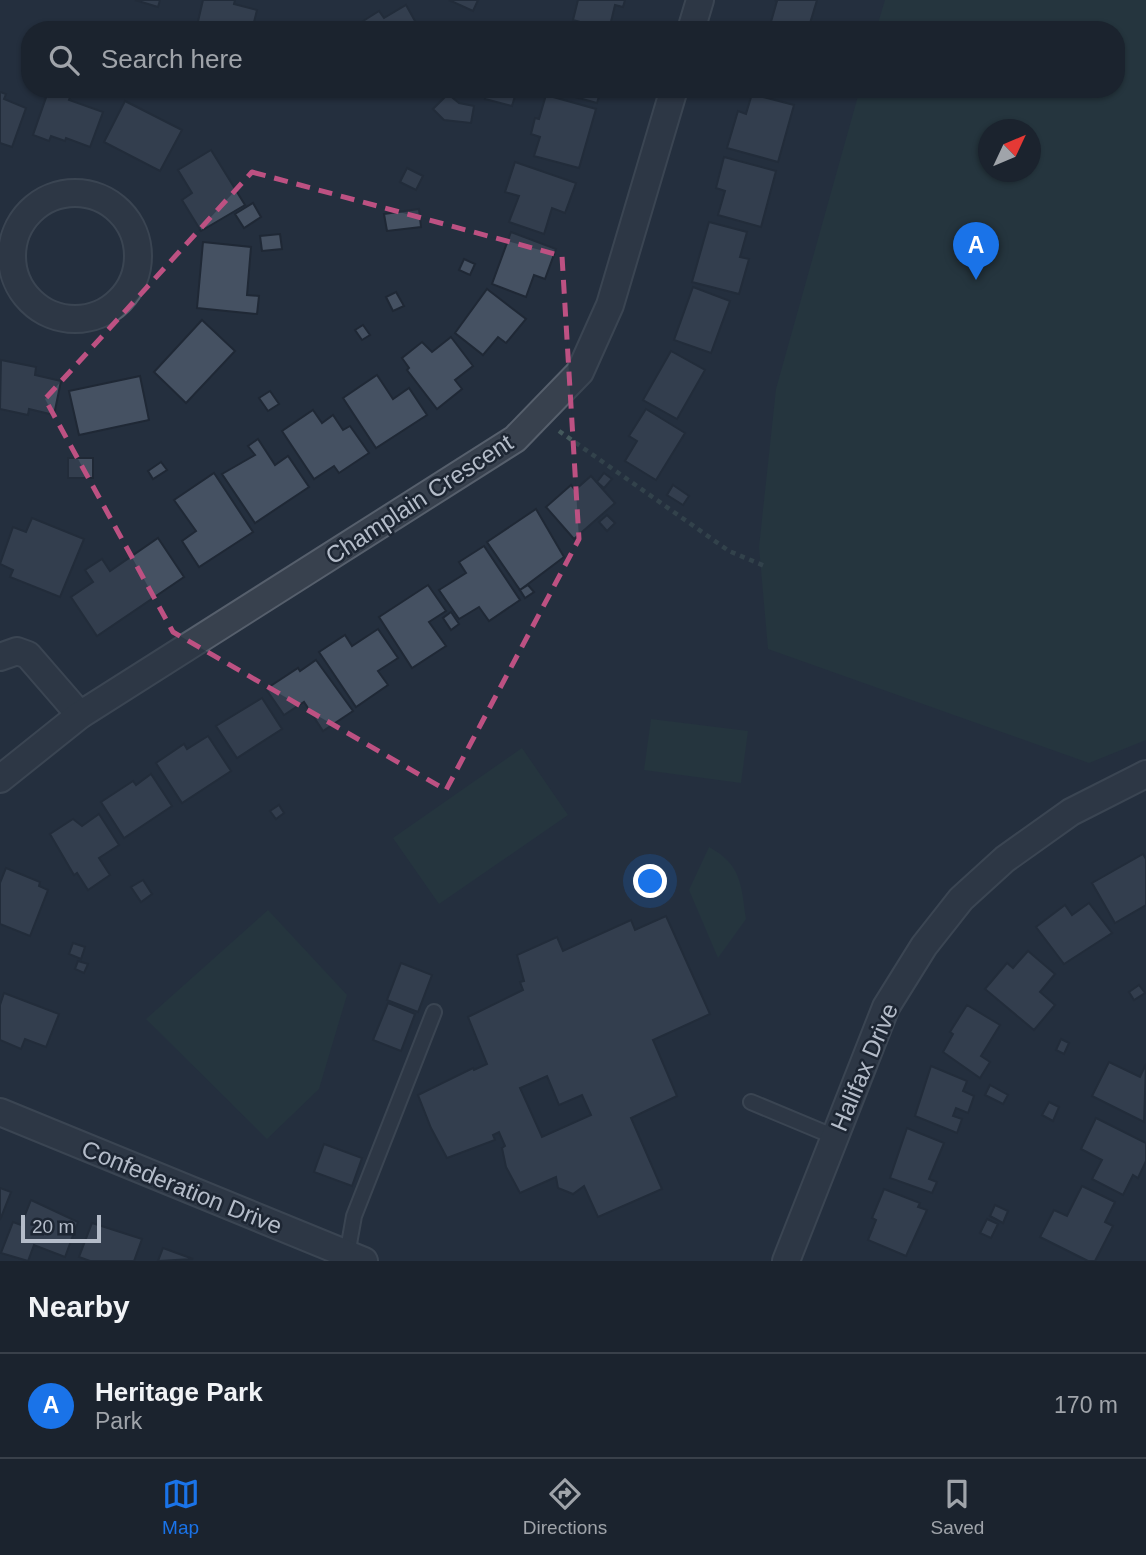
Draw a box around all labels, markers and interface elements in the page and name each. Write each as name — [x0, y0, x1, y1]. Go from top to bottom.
search box — [21, 21, 1125, 98]
icon: search — [45, 41, 83, 79]
text: Search here — [101, 44, 243, 74]
north arrow — [978, 119, 1041, 182]
pin: A — [953, 222, 999, 280]
street label: Champlain Crescent — [320, 428, 518, 570]
your location — [633, 864, 667, 898]
street label: Halifax Drive — [825, 999, 903, 1135]
street label: Confederation Drive — [78, 1135, 286, 1239]
scale bar — [21, 1212, 102, 1244]
text: 20 m — [32, 1216, 74, 1237]
text: Nearby — [28, 1290, 130, 1323]
text: Heritage Park — [95, 1377, 263, 1407]
text: A — [43, 1392, 59, 1418]
text: 170 m — [1054, 1392, 1118, 1418]
text: Park — [95, 1408, 142, 1434]
tab: Map — [162, 1475, 200, 1539]
tab: Directions — [523, 1475, 607, 1539]
tab: Saved — [930, 1475, 984, 1539]

